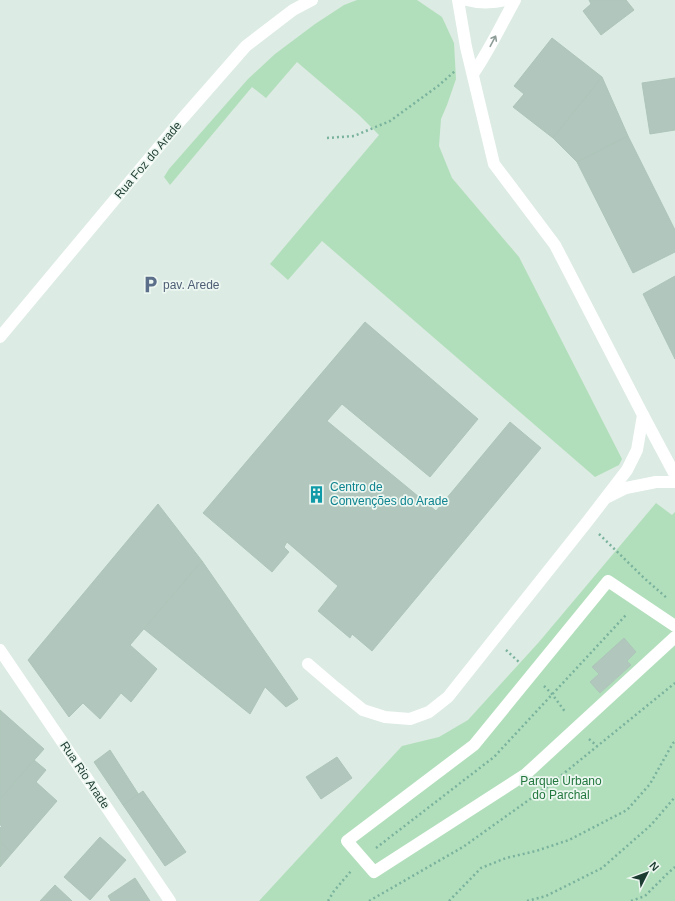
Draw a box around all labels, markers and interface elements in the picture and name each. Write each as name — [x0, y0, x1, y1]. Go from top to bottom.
one-way arrow — [489, 35, 497, 47]
street label: Rua Foz do Arade — [112, 118, 185, 202]
parking icon: pav. Arede — [140, 275, 160, 295]
place label: pav. Arede — [163, 278, 220, 292]
place label: Centro de Convenções do Arade — [330, 480, 448, 508]
building icon: Centro de Convenções do Arade — [307, 484, 327, 504]
street label: Rua Rio Arade — [57, 739, 113, 812]
park label: Parque Urbano do Parchal — [520, 774, 602, 802]
north arrow — [627, 853, 667, 893]
text: N — [647, 859, 662, 873]

